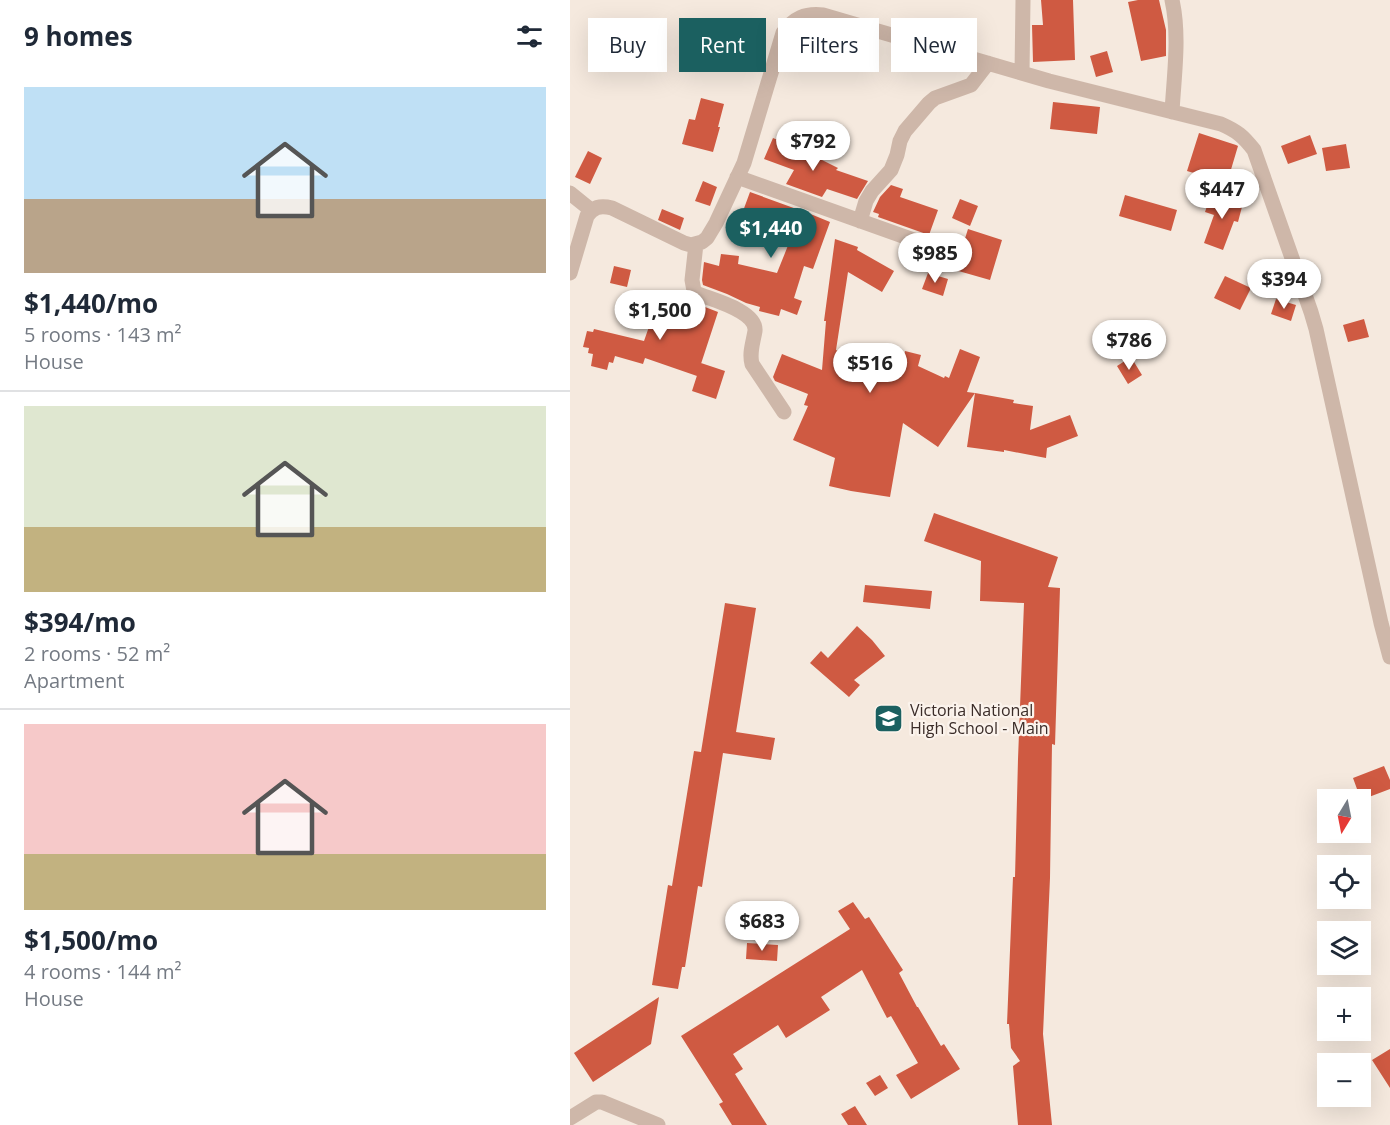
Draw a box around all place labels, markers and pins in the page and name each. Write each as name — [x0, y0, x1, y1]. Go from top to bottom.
pin: $792 — [777, 121, 849, 172]
pin: $447 — [1186, 169, 1258, 220]
pin: $1,440 — [722, 208, 820, 259]
pin: $985 — [899, 233, 971, 284]
pin: $394 — [1248, 259, 1320, 310]
pin: $1,500 — [611, 290, 709, 341]
pin: $786 — [1093, 320, 1165, 371]
pin: $516 — [834, 343, 906, 394]
place label: Victoria National High School - Main — [910, 699, 1049, 739]
school or university icon: Victoria National High School - Main — [873, 703, 905, 735]
pin: $683 — [726, 901, 798, 952]

